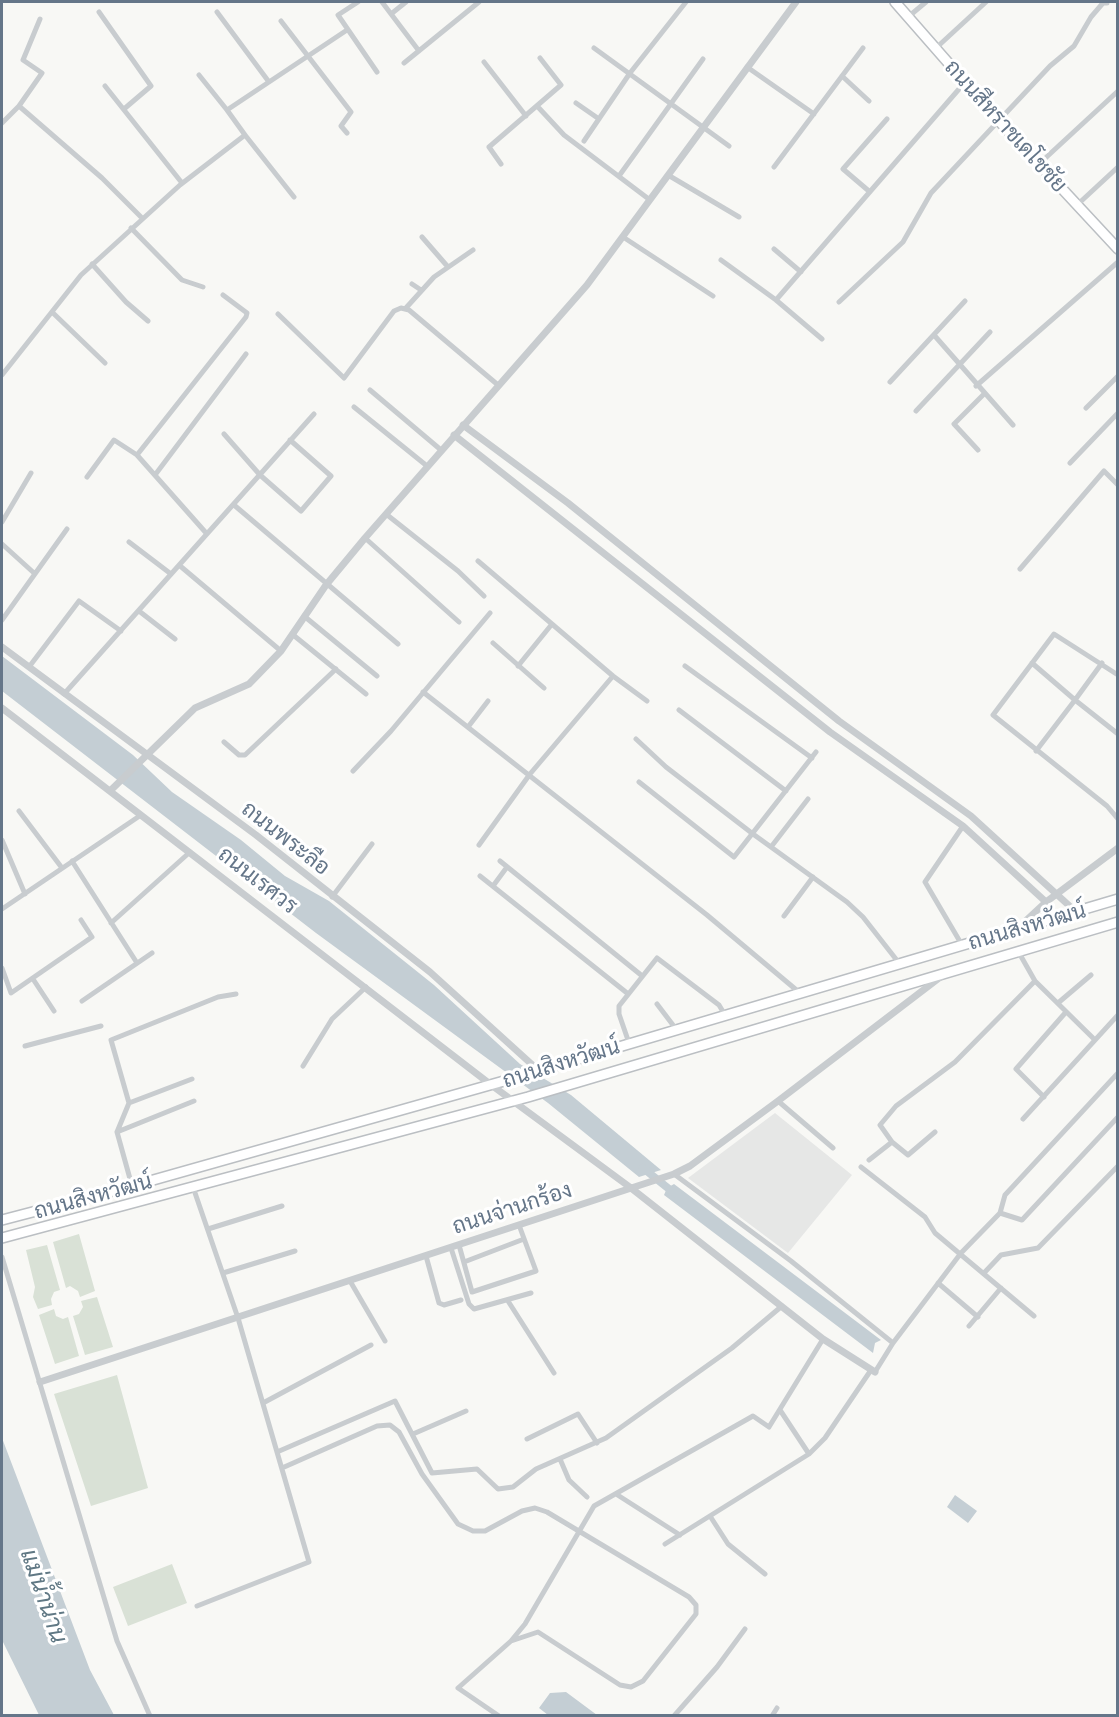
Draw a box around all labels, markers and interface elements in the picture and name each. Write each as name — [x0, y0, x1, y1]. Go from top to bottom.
street label: ถนนสีหราชเดโชชัย — [939, 54, 1073, 198]
street label: ถนนพระลือ — [237, 795, 335, 881]
street label: ถนนเรศวร — [213, 841, 303, 919]
street label: ถนนสิงหวัฒน์ — [965, 897, 1089, 955]
street label: ถนนสิงหวัฒน์ — [499, 1033, 623, 1093]
street label: ถนนสิงหวัฒน์ — [31, 1168, 155, 1224]
street label: ถนนจ่านกร้อง — [449, 1176, 575, 1240]
water label: แม่น้ำน่าน — [14, 1545, 74, 1647]

